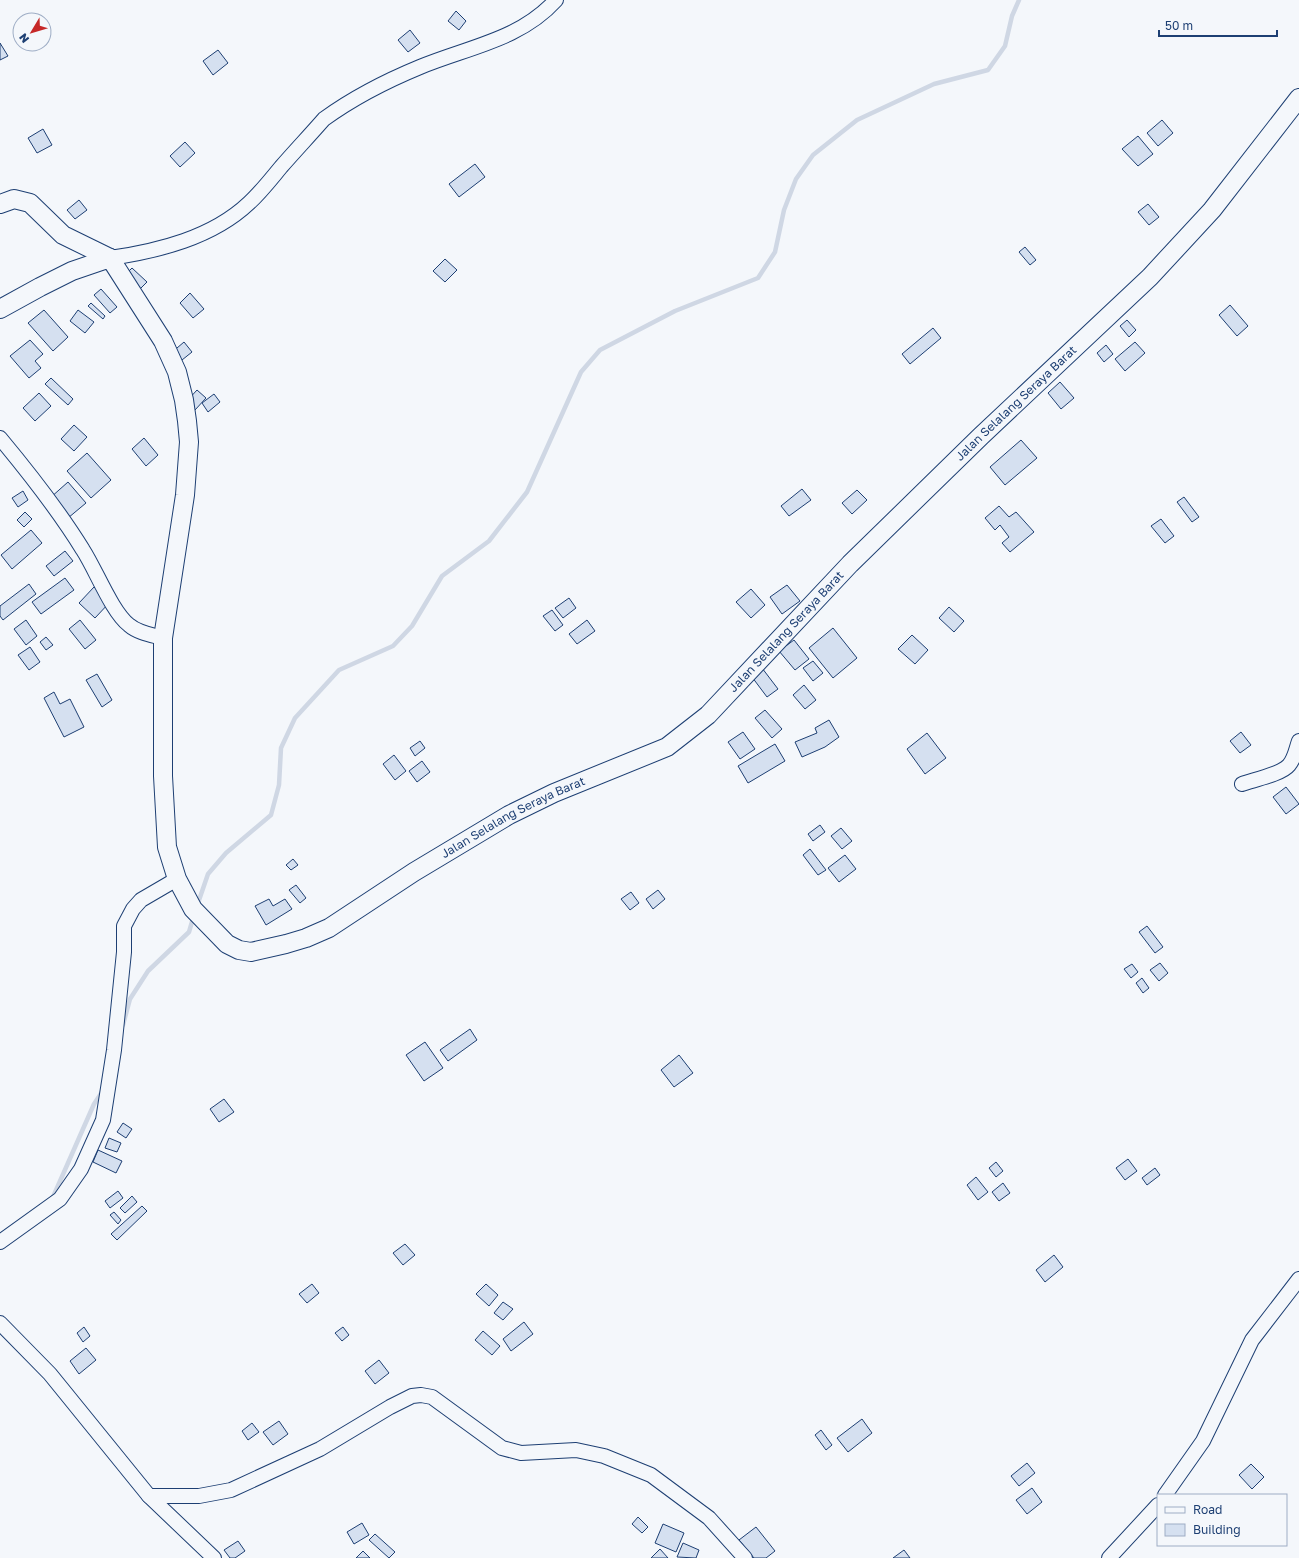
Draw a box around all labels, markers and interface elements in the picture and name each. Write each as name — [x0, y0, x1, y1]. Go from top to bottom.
north arrow — [12, 12, 52, 52]
scale bar — [1159, 12, 1277, 38]
text: 50 m — [1165, 18, 1193, 33]
text: N — [16, 31, 31, 46]
street label: Jalan Selalang Seraya Barat — [952, 342, 1079, 464]
street label: Jalan Selalang Seraya Barat — [725, 567, 847, 695]
street label: Jalan Selalang Seraya Barat — [438, 773, 587, 861]
legend — [1157, 1494, 1287, 1546]
text: Road — [1193, 1502, 1222, 1517]
text: Building — [1193, 1522, 1241, 1537]

